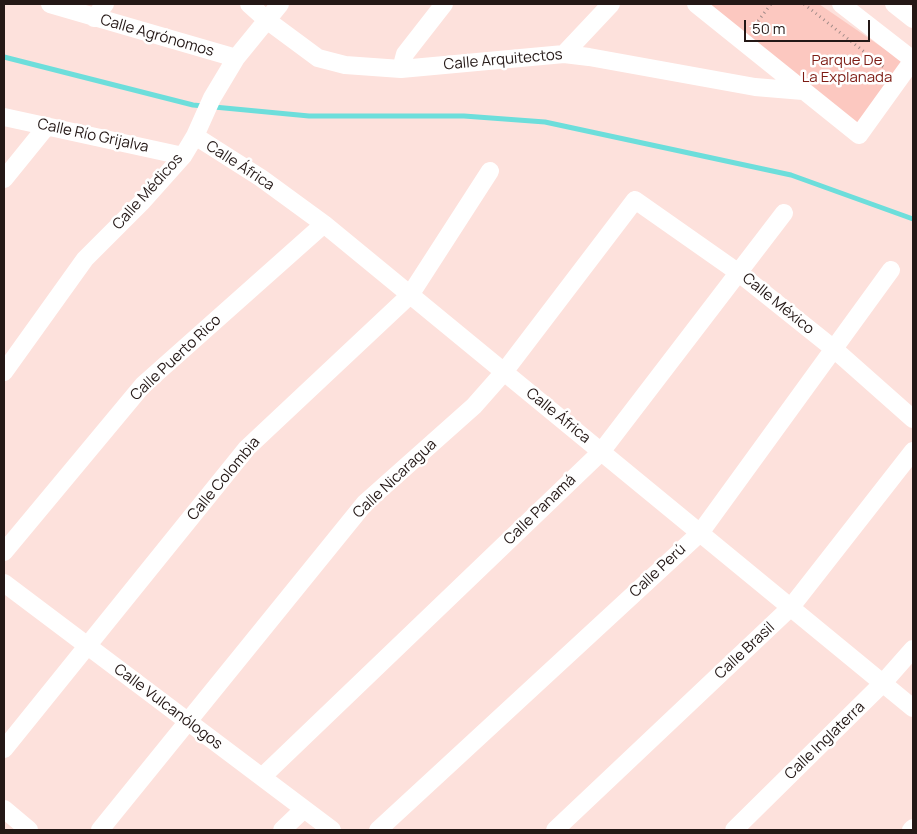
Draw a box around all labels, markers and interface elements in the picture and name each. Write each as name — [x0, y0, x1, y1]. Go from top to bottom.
scale bar — [747, 10, 873, 42]
street label: Calle Agrónomos — [98, 11, 216, 61]
text: 50 m — [752, 18, 786, 39]
street label: Calle Arquitectos — [443, 46, 563, 74]
park label: Parque De La Explanada — [802, 52, 892, 87]
street label: Calle Río Grijalva — [36, 115, 150, 157]
street label: Calle África — [202, 137, 278, 195]
street label: Calle Médicos — [109, 150, 187, 234]
street label: Calle México — [738, 270, 818, 338]
street label: Calle Puerto Rico — [127, 311, 225, 405]
street label: Calle África — [522, 385, 594, 447]
street label: Calle Colombia — [184, 434, 264, 524]
street label: Calle Nicaragua — [349, 436, 441, 522]
street label: Calle Panamá — [500, 471, 580, 549]
street label: Calle Perú — [626, 541, 690, 601]
street label: Calle Brasil — [711, 619, 779, 683]
street label: Calle Vulcanólogos — [110, 660, 226, 754]
street label: Calle Inglaterra — [781, 698, 869, 784]

